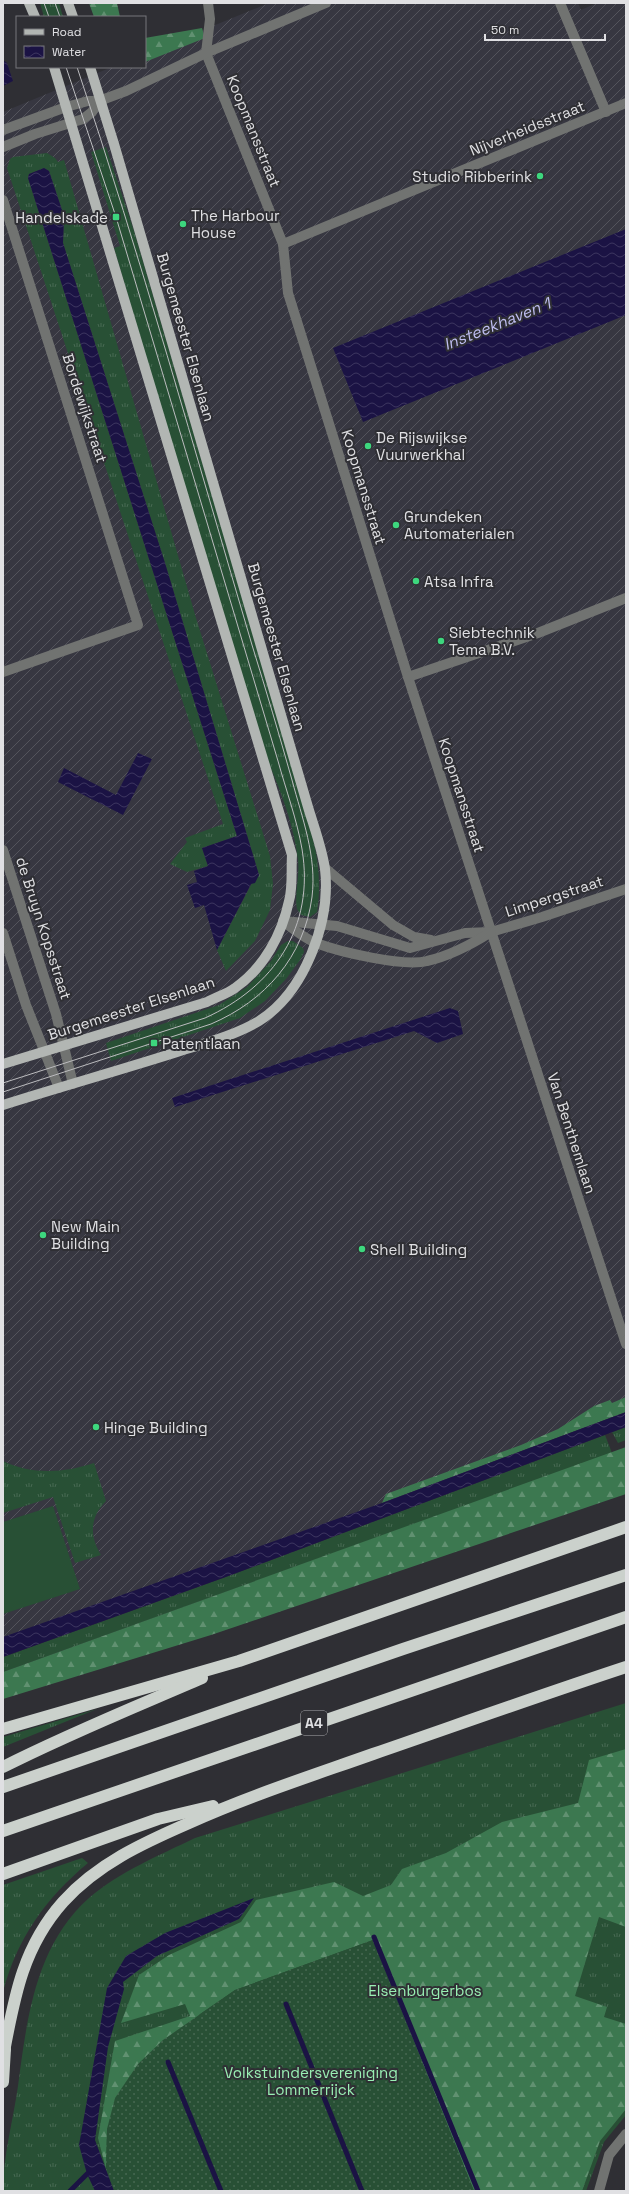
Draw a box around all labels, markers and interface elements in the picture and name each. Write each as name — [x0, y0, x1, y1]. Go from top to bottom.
legend — [16, 16, 146, 68]
scale bar — [485, 16, 605, 42]
text: 50 m — [491, 22, 519, 38]
text: Road — [52, 24, 81, 40]
text: Water — [52, 44, 86, 60]
street label: Koopmansstraat — [223, 72, 285, 190]
street label: Nijverheidsstraat — [467, 96, 588, 160]
place label: Studio Ribberink — [412, 167, 532, 186]
marker: Studio Ribberink — [535, 171, 545, 181]
place label: The Harbour House — [191, 206, 280, 242]
place label: Handelskade — [15, 208, 108, 227]
marker: Handelskade — [111, 212, 121, 222]
marker: The Harbour House — [178, 219, 188, 229]
street label: Burgemeester Elsenlaan — [153, 250, 219, 424]
water label: Insteekhaven 1 — [440, 292, 556, 355]
street label: Bordewijkstraat — [58, 351, 112, 465]
street label: Koopmansstraat — [337, 427, 391, 547]
place label: De Rijswijkse Vuurwerkhal — [376, 428, 467, 464]
marker: De Rijswijkse Vuurwerkhal — [363, 441, 373, 451]
place label: Grundeken Automaterialen — [404, 507, 515, 543]
marker: Grundeken Automaterialen — [391, 520, 401, 530]
street label: Burgemeester Elsenlaan — [244, 560, 310, 734]
place label: Atsa Infra — [424, 572, 494, 591]
marker: Atsa Infra — [411, 576, 421, 586]
place label: Siebtechnik Tema B.V. — [449, 623, 535, 659]
marker: Siebtechnik Tema B.V. — [436, 636, 446, 646]
street label: Koopmansstraat — [435, 735, 490, 855]
street label: de Bruyn Kopsstraat — [12, 854, 76, 1002]
street label: Limpergstraat — [503, 871, 606, 921]
street label: Burgemeester Elsenlaan — [45, 972, 217, 1044]
place label: Patentlaan — [162, 1034, 241, 1053]
marker: Patentlaan — [149, 1038, 159, 1048]
street label: Van Benthemlaan — [543, 1070, 601, 1196]
place label: New Main Building — [51, 1217, 120, 1253]
marker: New Main Building — [38, 1230, 48, 1240]
place label: Shell Building — [370, 1240, 467, 1259]
marker: Shell Building — [357, 1244, 367, 1254]
place label: Hinge Building — [104, 1418, 208, 1437]
marker: Hinge Building — [91, 1422, 101, 1432]
road number: A4 — [301, 1711, 327, 1735]
park label: Elsenburgerbos — [368, 1981, 482, 2000]
park label: Volkstuindersvereniging Lommerrijck — [224, 2063, 398, 2099]

